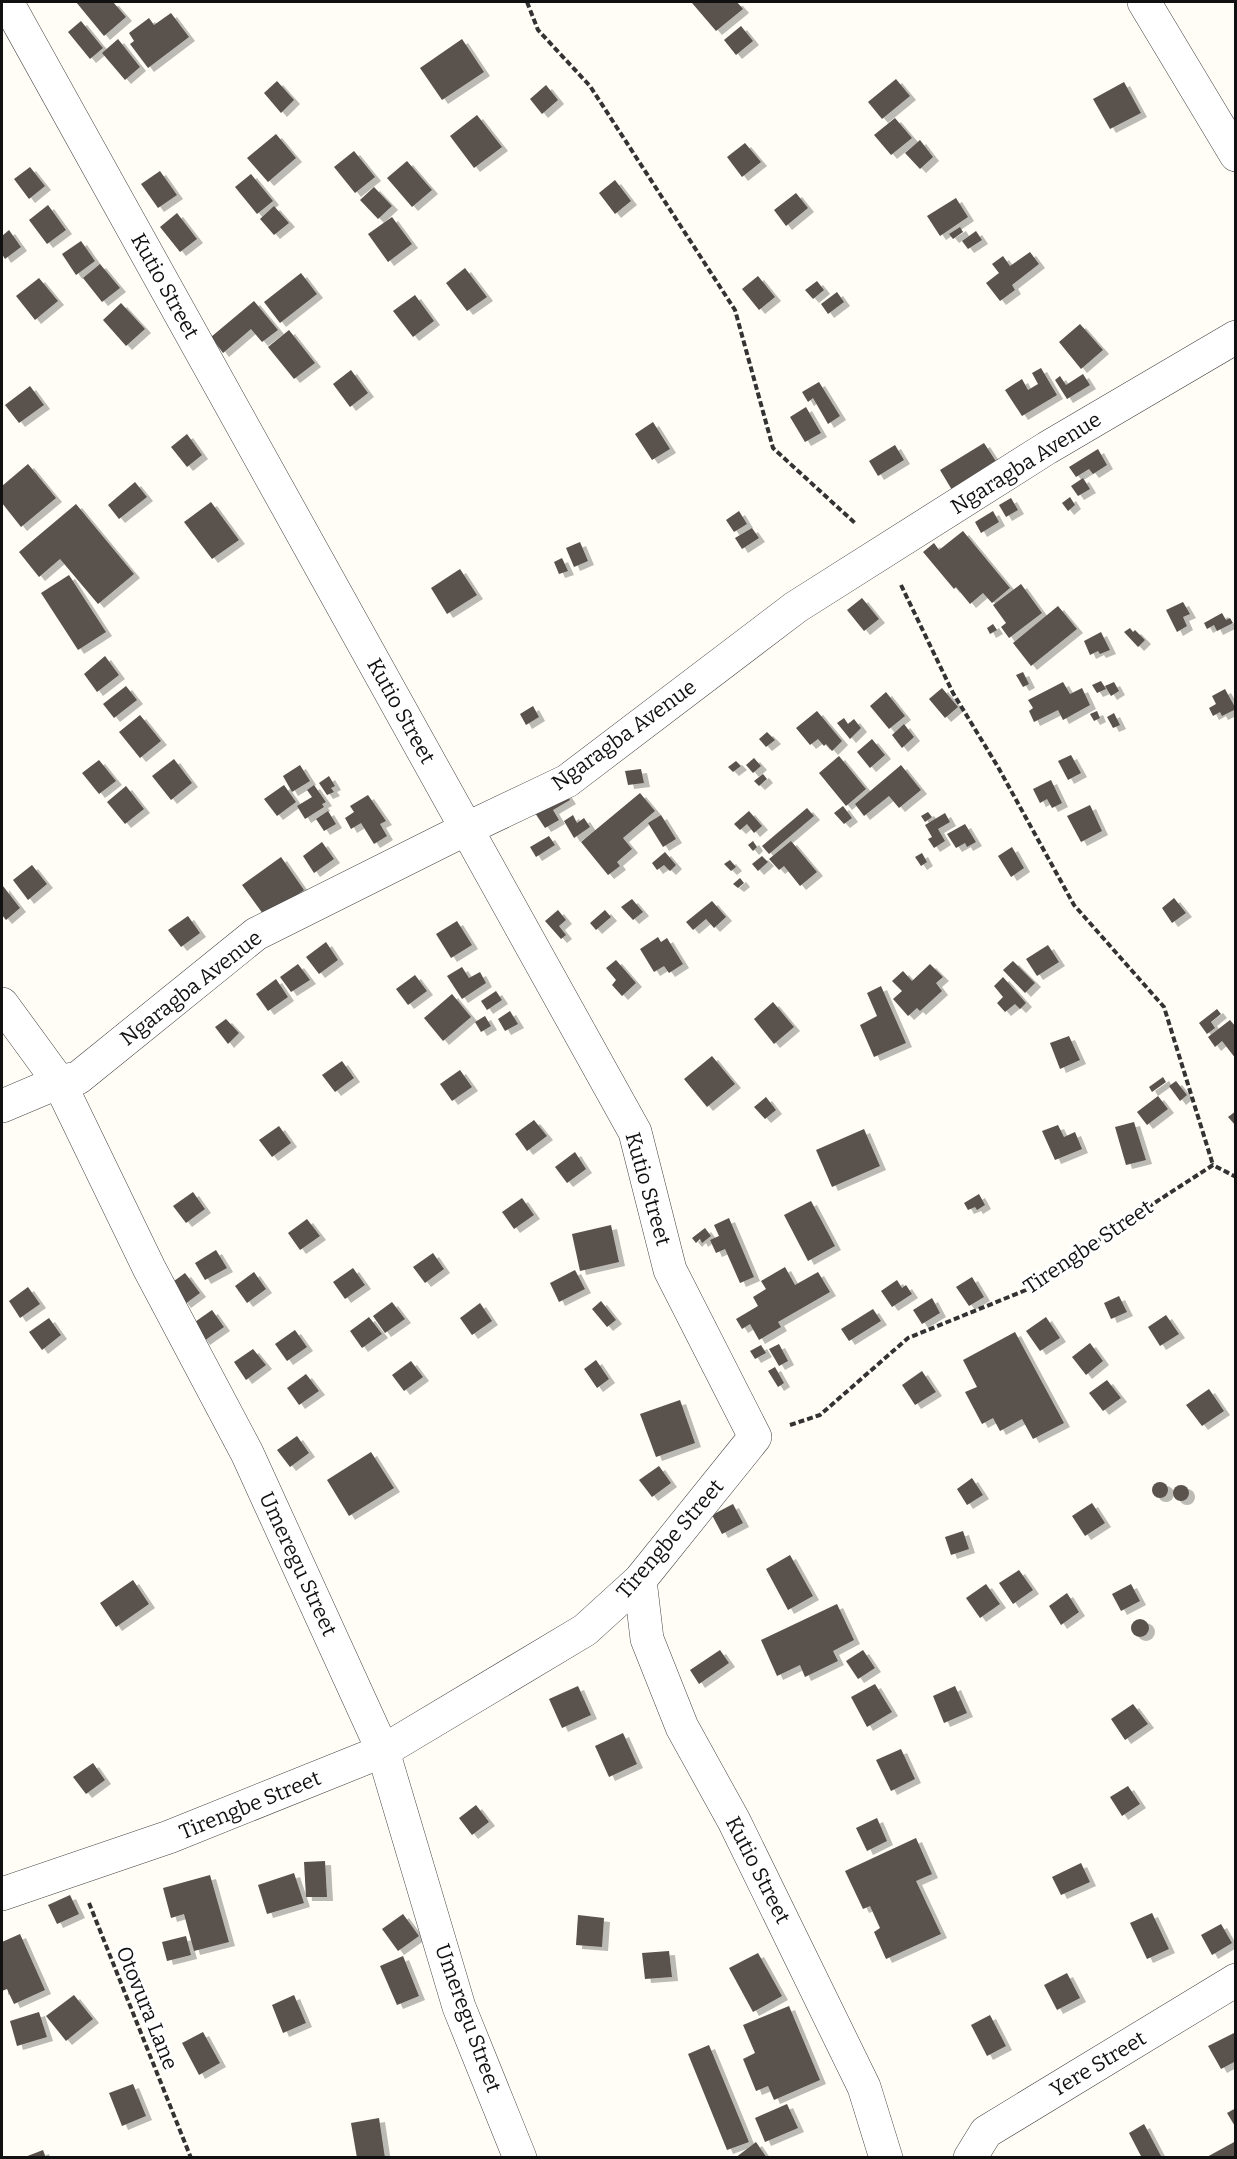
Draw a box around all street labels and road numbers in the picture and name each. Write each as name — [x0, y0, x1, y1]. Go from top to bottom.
street label: Kutio Street — [125, 229, 205, 344]
street label: Ngaragba Avenue — [946, 406, 1106, 520]
street label: Kutio Street — [361, 654, 441, 769]
street label: Ngaragba Avenue — [547, 674, 701, 796]
street label: Ngaragba Avenue — [115, 925, 267, 1051]
street label: Kutio Street — [619, 1129, 677, 1249]
street label: Tirengbe Street — [1018, 1194, 1158, 1300]
street label: Tirengbe Street — [611, 1473, 729, 1604]
street label: Umeregu Street — [253, 1488, 343, 1640]
street label: Tirengbe Street — [175, 1765, 325, 1845]
street label: Kutio Street — [720, 1812, 796, 1928]
street label: Umeregu Street — [429, 1940, 507, 2096]
street label: Otovura Lane — [110, 1943, 184, 2073]
street label: Yere Street — [1045, 2025, 1151, 2103]

